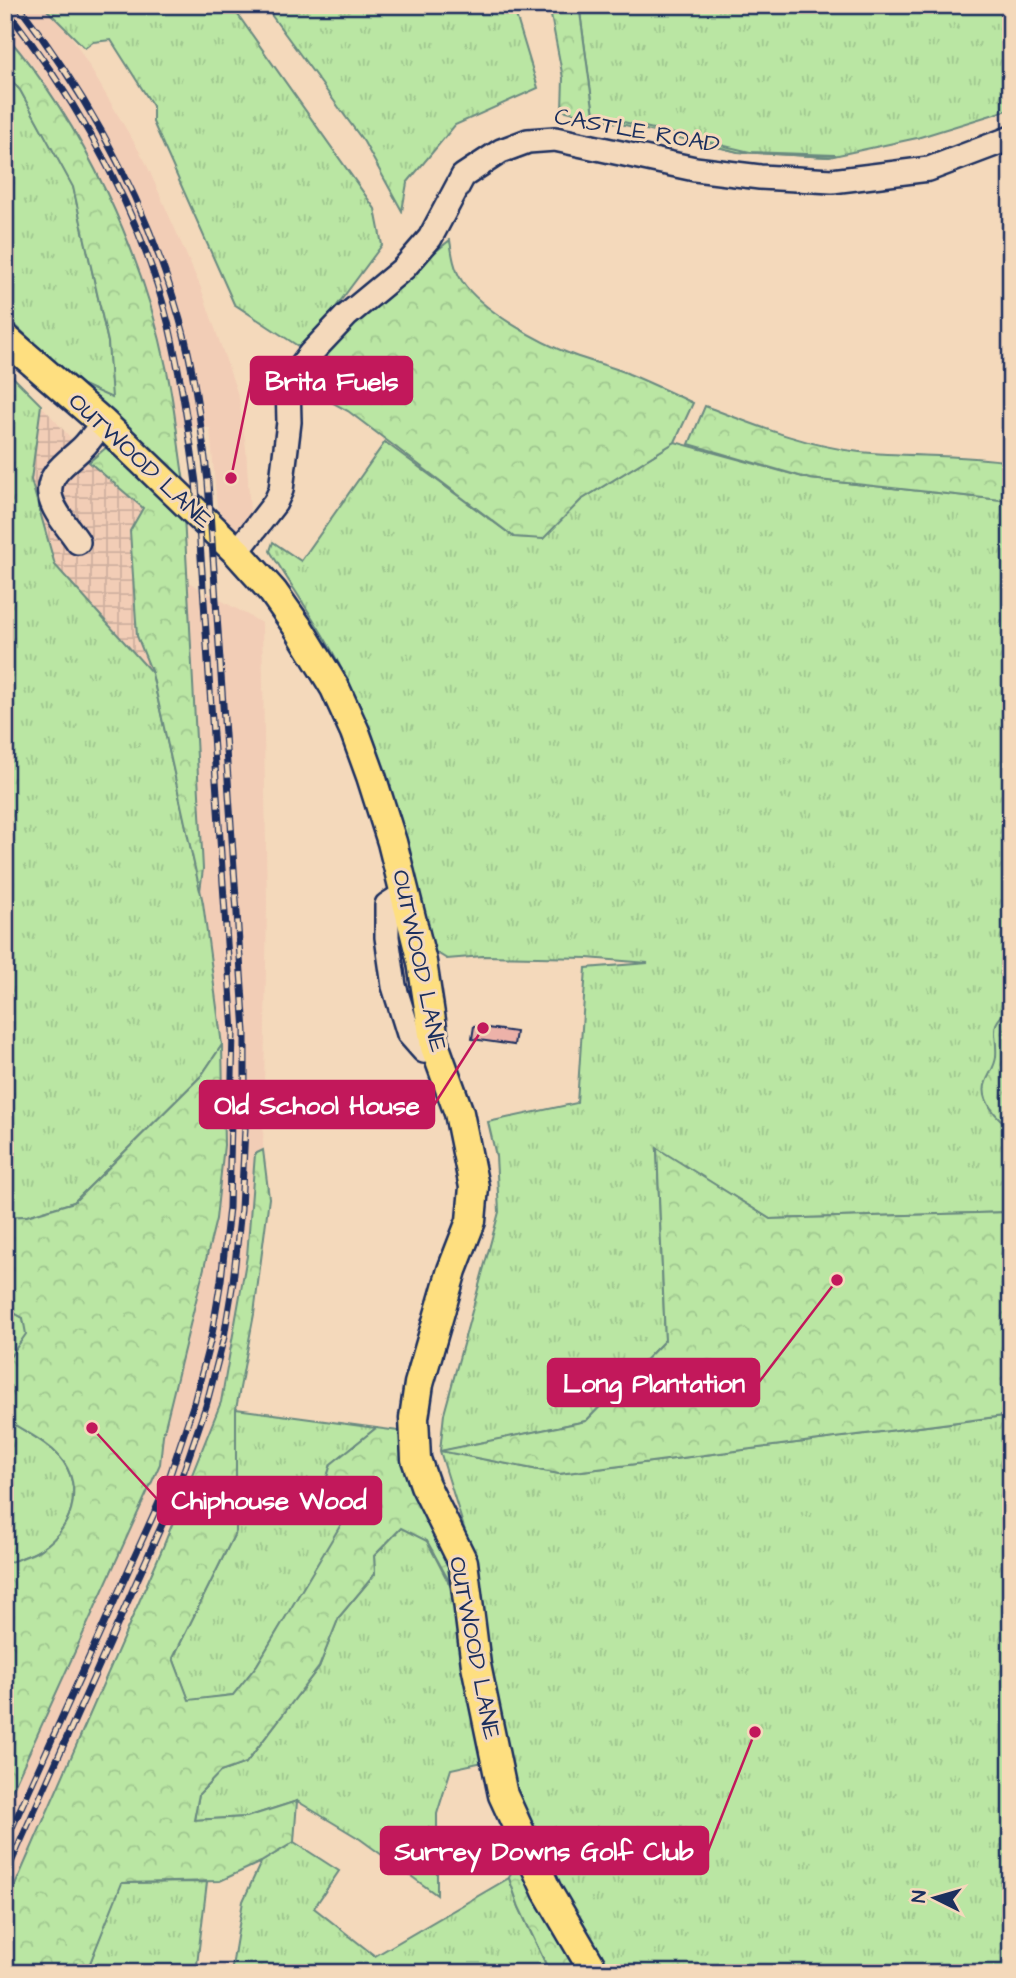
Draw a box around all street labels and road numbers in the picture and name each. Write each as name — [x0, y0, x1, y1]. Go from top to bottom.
street label: CASTLE ROAD — [552, 100, 722, 162]
street label: OUTWOOD LANE — [61, 385, 219, 537]
street label: OUTWOOD LANE — [383, 867, 455, 1055]
street label: OUTWOOD LANE — [440, 1554, 508, 1742]

